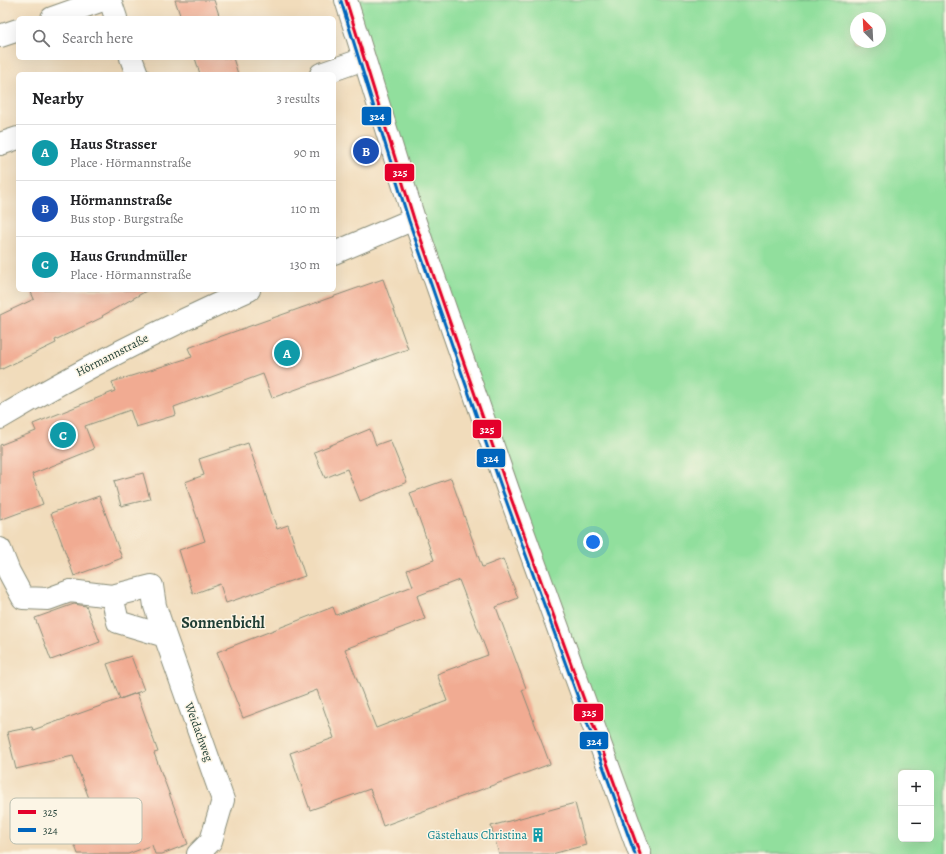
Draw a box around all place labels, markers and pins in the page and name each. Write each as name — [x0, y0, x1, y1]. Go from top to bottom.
pin: B — [353, 136, 379, 166]
pin: A — [274, 338, 300, 368]
pin: C — [50, 420, 76, 450]
place label: Gästehaus Christina — [427, 827, 527, 843]
building icon: Gästehaus Christina — [530, 827, 546, 843]

